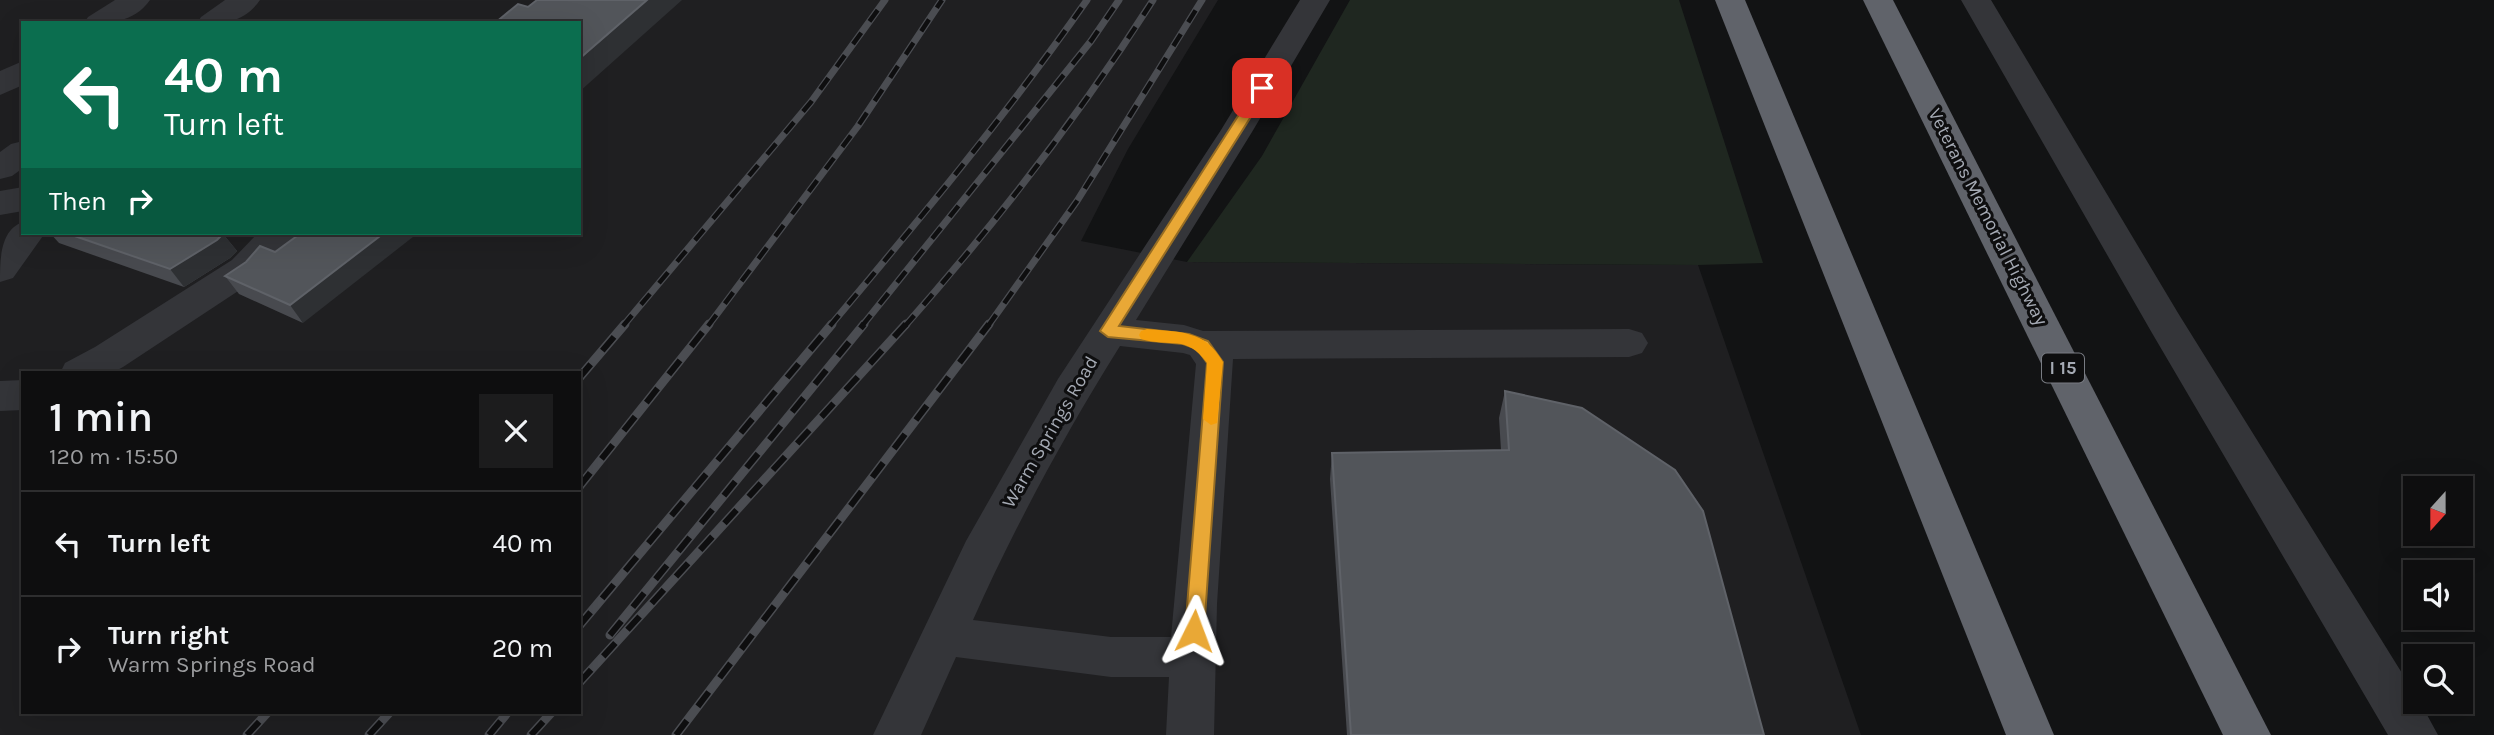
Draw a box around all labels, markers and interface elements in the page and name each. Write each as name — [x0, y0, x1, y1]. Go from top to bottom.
text: 40 m — [164, 47, 283, 104]
icon: left — [49, 49, 140, 140]
pin — [1232, 58, 1292, 118]
icon: arrive — [1243, 69, 1281, 107]
street label: Veterans Memorial Highway — [1924, 105, 2052, 329]
text: Turn left — [164, 106, 284, 143]
icon: right — [121, 182, 159, 220]
text: Then — [49, 186, 107, 217]
street label: Warm Springs Road — [998, 352, 1102, 512]
road number: I 15 — [2042, 354, 2084, 382]
text: 1 min — [49, 392, 153, 442]
button: close — [479, 394, 553, 468]
text: 120 m · 15:50 — [49, 443, 178, 470]
north arrow — [2403, 476, 2473, 546]
map controls — [2403, 476, 2473, 714]
icon: left — [49, 525, 87, 563]
text: Turn left — [108, 528, 210, 559]
text: 40 m — [493, 528, 553, 559]
button: sound — [2403, 560, 2473, 630]
position arrow — [1157, 594, 1231, 668]
text: Turn right — [108, 620, 229, 651]
icon: right — [49, 630, 87, 668]
text: 20 m — [492, 633, 553, 664]
button: search — [2403, 644, 2473, 714]
text: Warm Springs Road — [108, 651, 316, 678]

